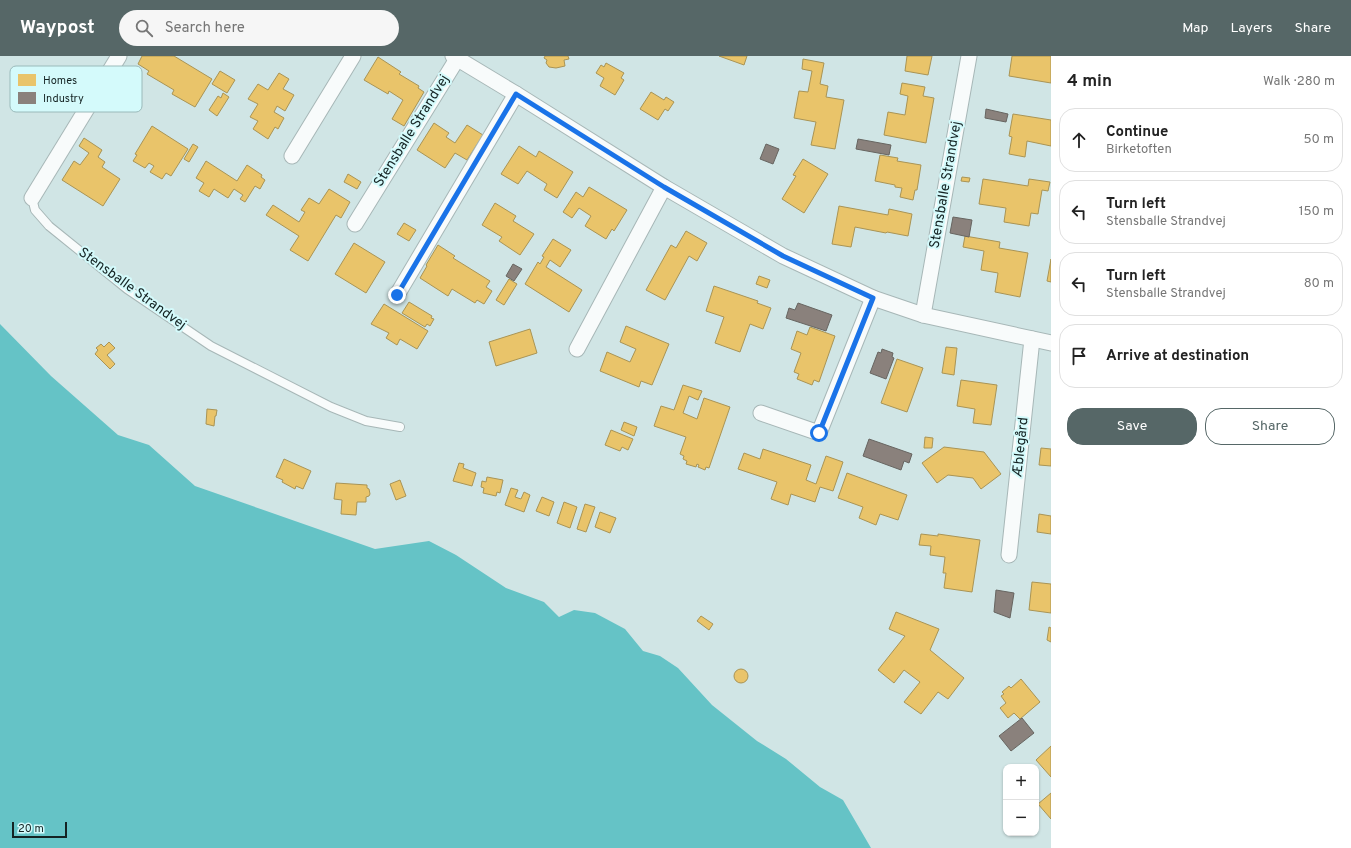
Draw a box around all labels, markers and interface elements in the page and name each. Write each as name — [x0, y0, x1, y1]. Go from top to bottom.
search box — [119, 10, 399, 46]
text: Waypost — [20, 16, 95, 40]
icon: search — [133, 17, 155, 39]
text: Search here — [165, 19, 245, 38]
text: Map — [1182, 20, 1208, 37]
text: Layers — [1230, 20, 1272, 37]
text: Share — [1294, 20, 1331, 37]
legend — [10, 66, 142, 112]
text: 4 min — [1067, 71, 1112, 93]
street label: Stensballe Strandvej — [371, 72, 453, 190]
text: Homes — [43, 74, 77, 88]
text: Walk · 280 m — [1263, 74, 1335, 90]
text: Industry — [43, 92, 84, 106]
street label: Stensballe Strandvej — [926, 120, 966, 250]
text: Continue — [1106, 123, 1168, 142]
icon: ahead — [1068, 129, 1090, 151]
text: 50 m — [1304, 132, 1334, 148]
text: Birketoften — [1106, 142, 1172, 158]
text: Turn left — [1106, 195, 1166, 214]
icon: left — [1068, 201, 1090, 223]
text: 150 m — [1299, 204, 1334, 220]
text: Stensballe Strandvej — [1106, 214, 1226, 230]
street label: Stensballe Strandvej — [75, 244, 189, 334]
text: Turn left — [1106, 267, 1166, 286]
icon: left — [1068, 273, 1090, 295]
text: 80 m — [1304, 276, 1334, 292]
route end — [388, 286, 406, 304]
text: Stensballe Strandvej — [1106, 286, 1226, 302]
icon: arrive — [1068, 345, 1090, 367]
text: Arrive at destination — [1106, 347, 1249, 366]
button: Save — [1067, 408, 1197, 445]
button: Share — [1205, 408, 1335, 445]
street label: Æblegård — [1009, 416, 1033, 479]
route start — [810, 424, 828, 442]
map controls — [1003, 764, 1039, 836]
button: + — [1003, 764, 1039, 800]
button: − — [1003, 800, 1039, 836]
scale bar — [12, 820, 67, 839]
text: 20 m — [18, 822, 44, 836]

